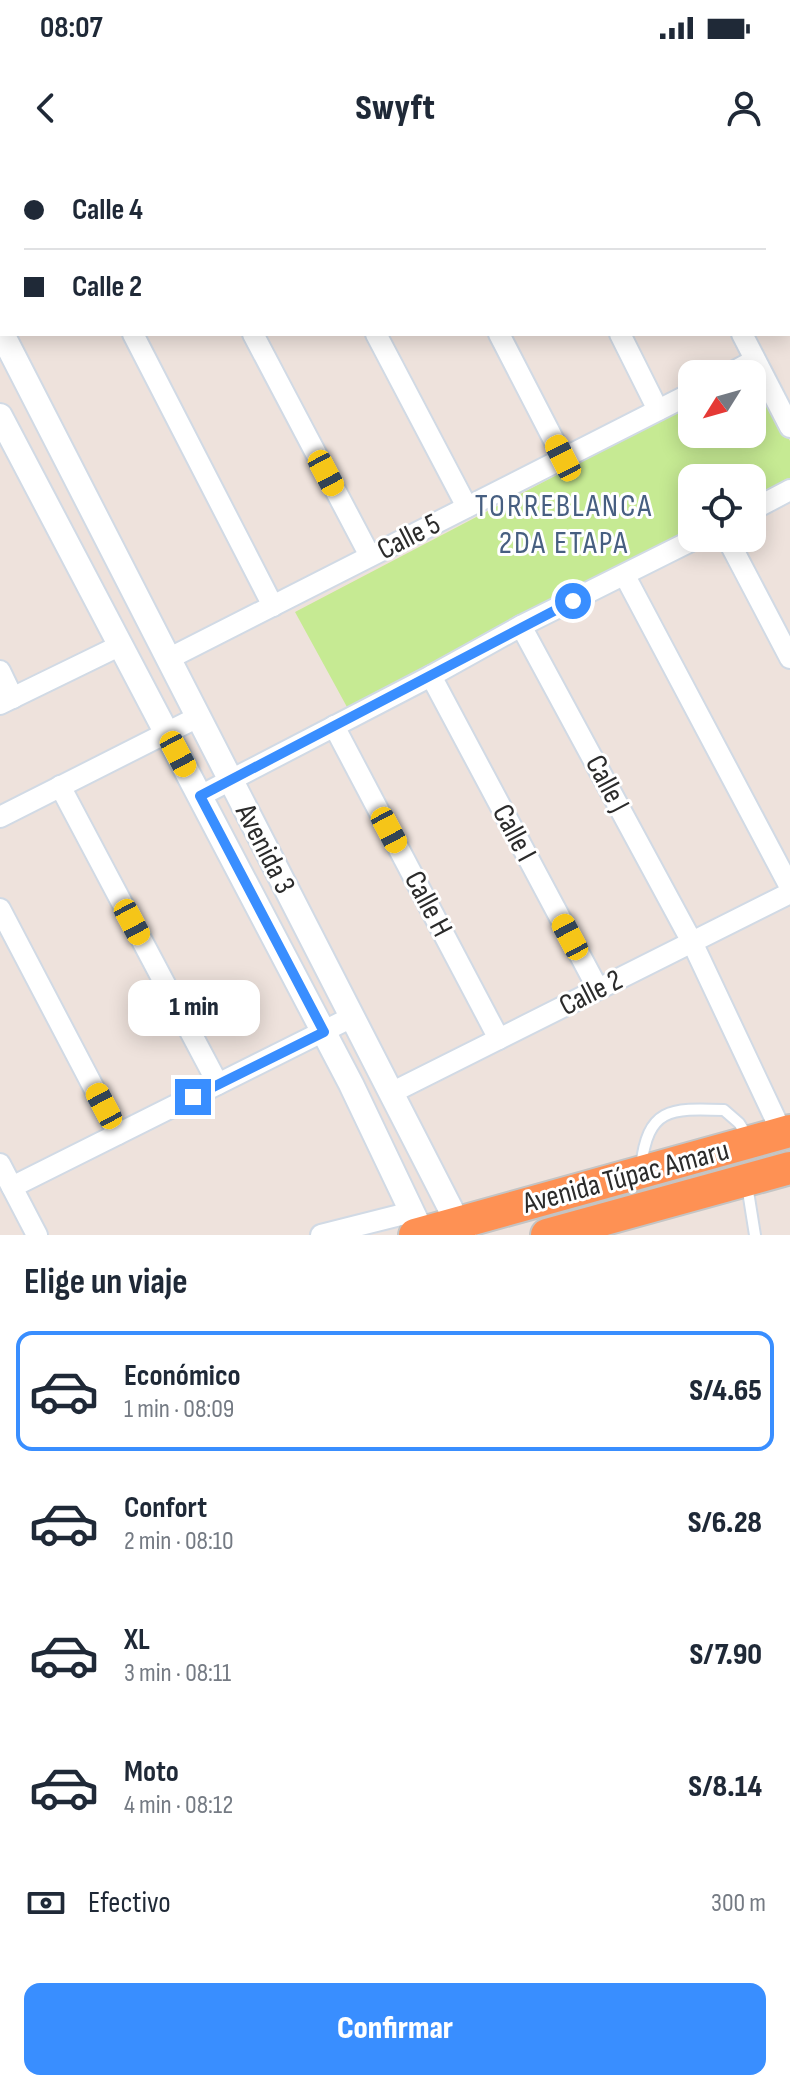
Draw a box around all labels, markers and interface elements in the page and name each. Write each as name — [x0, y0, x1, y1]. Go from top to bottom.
text: 08:07 — [40, 10, 102, 46]
icon: back — [24, 86, 68, 130]
icon: person — [722, 86, 766, 130]
text: Swyft — [355, 87, 435, 130]
text: Calle 4 — [72, 192, 143, 228]
text: Calle 2 — [72, 269, 142, 305]
north arrow — [678, 360, 766, 448]
map controls — [678, 360, 766, 552]
car — [541, 431, 585, 485]
car — [304, 446, 348, 500]
button: locate — [678, 464, 766, 552]
district label: TORREBLANCA 2DA ETAPA — [475, 487, 653, 563]
street label: Calle 5 — [372, 506, 446, 568]
route start — [555, 583, 591, 619]
car — [156, 727, 200, 781]
street label: Calle J — [577, 749, 637, 819]
street label: Avenida 3 — [227, 797, 303, 900]
street label: Calle I — [484, 798, 544, 868]
car — [367, 803, 411, 857]
street label: Calle H — [396, 865, 460, 943]
car — [110, 895, 154, 949]
car — [548, 910, 592, 964]
street label: Calle 2 — [553, 962, 629, 1024]
callout: 1 min — [127, 981, 259, 1037]
text: 1 min — [169, 992, 219, 1023]
car — [82, 1079, 126, 1133]
route end — [175, 1079, 211, 1115]
street label: Avenida Túpac Amaru — [518, 1132, 733, 1222]
text: Elige un viaje — [24, 1261, 188, 1304]
icon: car — [28, 1355, 100, 1427]
text: Económico — [124, 1358, 241, 1394]
text: S/4.65 — [689, 1373, 762, 1409]
text: 1 min · 08:09 — [124, 1394, 234, 1425]
icon: car — [28, 1487, 100, 1559]
text: Confort — [124, 1490, 207, 1526]
text: S/6.28 — [688, 1505, 762, 1541]
text: 2 min · 08:10 — [124, 1526, 234, 1557]
icon: car — [28, 1619, 100, 1691]
text: XL — [124, 1622, 150, 1658]
text: S/7.90 — [689, 1637, 762, 1673]
text: 3 min · 08:11 — [124, 1658, 231, 1689]
icon: car — [28, 1751, 100, 1823]
text: Moto — [124, 1754, 179, 1790]
text: S/8.14 — [688, 1769, 762, 1805]
text: 4 min · 08:12 — [124, 1790, 233, 1821]
icon: cash — [24, 1881, 68, 1925]
text: Efectivo — [88, 1885, 171, 1921]
text: 300 m — [711, 1888, 766, 1919]
button: Confirmar — [24, 1983, 766, 2075]

